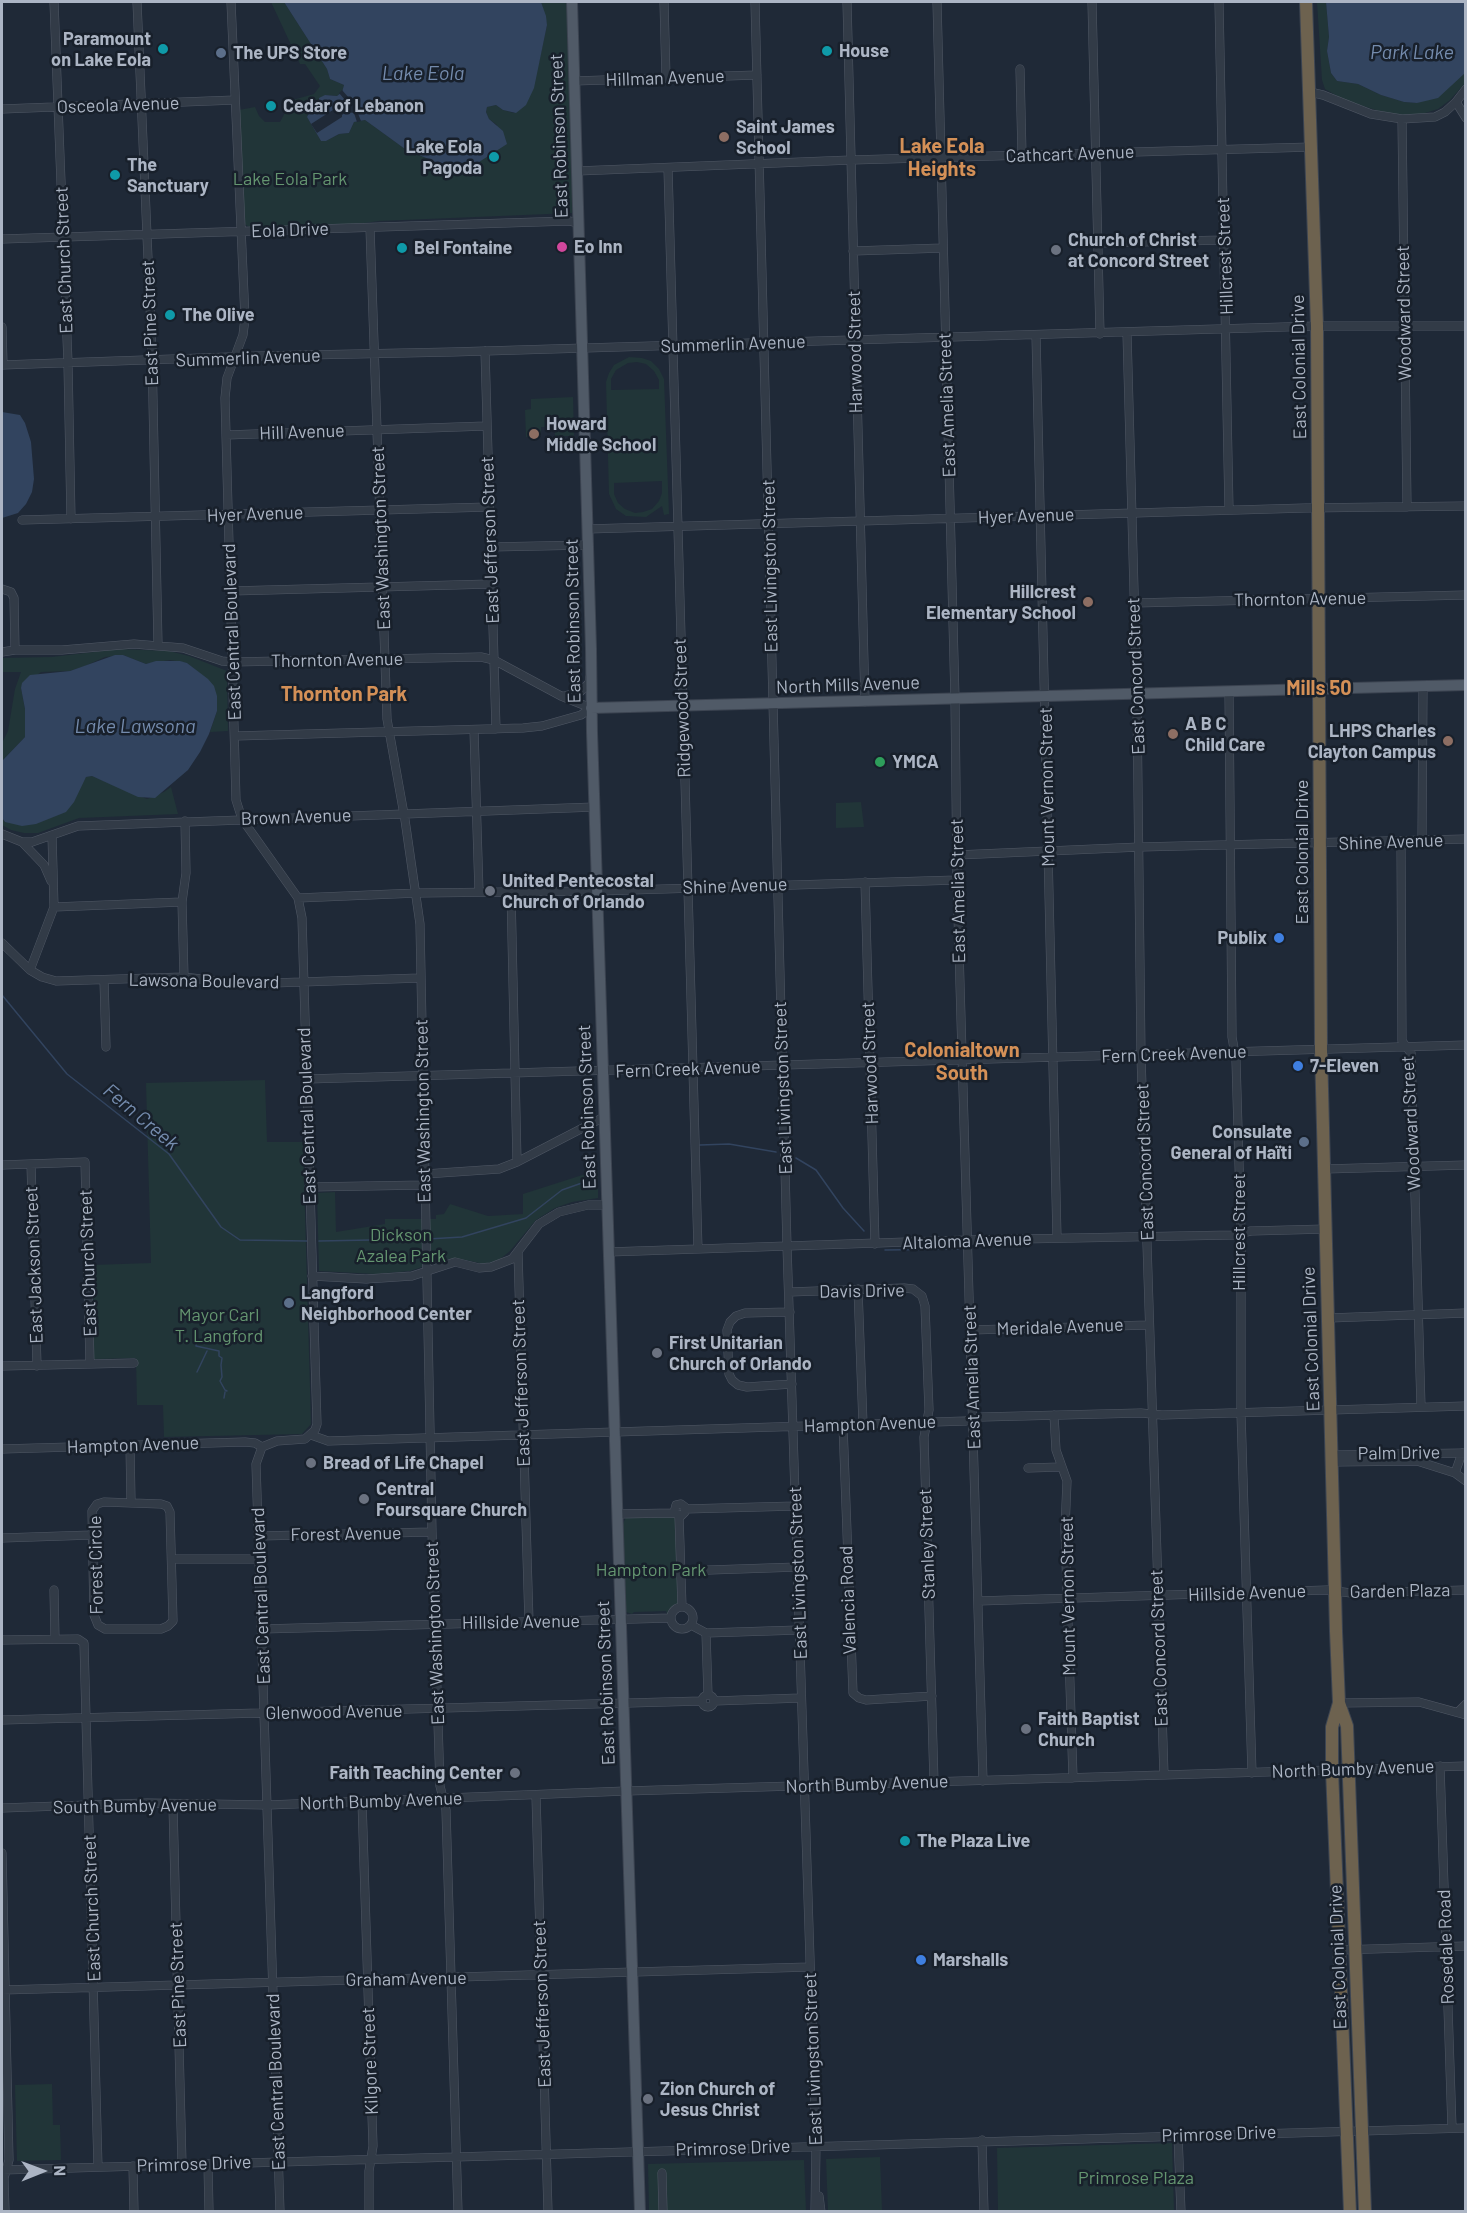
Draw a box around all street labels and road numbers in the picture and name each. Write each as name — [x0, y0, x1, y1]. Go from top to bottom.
street label: East Robinson Street — [545, 53, 573, 219]
street label: Hillman Avenue — [605, 65, 725, 91]
street label: Osceola Avenue — [56, 92, 180, 118]
street label: Cathcart Avenue — [1005, 141, 1135, 167]
street label: East Church Street — [51, 186, 77, 334]
street label: Hillcrest Street — [1212, 197, 1238, 315]
street label: Eola Drive — [251, 218, 329, 242]
street label: Woodward Street — [1392, 245, 1416, 381]
street label: East Pine Street — [137, 260, 163, 386]
street label: Harwood Street — [843, 290, 867, 414]
street label: East Colonial Drive — [1287, 294, 1311, 440]
street label: Summerlin Avenue — [660, 331, 806, 357]
street label: East Amelia Street — [934, 332, 960, 478]
street label: Summerlin Avenue — [175, 345, 321, 371]
street label: Hill Avenue — [259, 420, 345, 444]
street label: East Washington Street — [367, 446, 395, 630]
street label: East Jefferson Street — [476, 456, 504, 624]
street label: East Livingston Street — [758, 479, 782, 653]
street label: Hyer Avenue — [206, 502, 304, 526]
street label: Hyer Avenue — [977, 504, 1075, 528]
street label: East Robinson Street — [561, 538, 585, 704]
street label: East Central Boulevard — [218, 543, 246, 721]
street label: Thornton Avenue — [1234, 587, 1366, 611]
street label: East Concord Street — [1122, 597, 1150, 755]
street label: Ridgewood Street — [669, 638, 695, 778]
street label: Thornton Avenue — [271, 648, 403, 672]
street label: North Mills Avenue — [776, 672, 920, 698]
street label: Mount Vernon Street — [1035, 707, 1059, 867]
street label: East Colonial Drive — [1291, 780, 1313, 924]
street label: Brown Avenue — [240, 804, 352, 830]
street label: East Amelia Street — [946, 818, 970, 964]
street label: Shine Avenue — [1338, 829, 1444, 855]
street label: Shine Avenue — [682, 873, 788, 899]
street label: Lawsona Boulevard — [128, 969, 280, 993]
street label: East Livingston Street — [769, 1001, 797, 1175]
street label: Harwood Street — [857, 1001, 883, 1125]
street label: East Washington Street — [411, 1019, 435, 1203]
street label: East Robinson Street — [573, 1024, 601, 1190]
street label: East Central Boulevard — [293, 1027, 321, 1205]
street label: Fern Creek Avenue — [1101, 1041, 1247, 1067]
street label: Woodward Street — [1397, 1055, 1425, 1191]
street label: Fern Creek Avenue — [615, 1056, 761, 1082]
street label: East Concord Street — [1131, 1083, 1159, 1241]
street label: Hillcrest Street — [1228, 1173, 1250, 1291]
street label: East Jackson Street — [20, 1186, 48, 1344]
street label: East Church Street — [75, 1189, 101, 1337]
street label: Altaloma Avenue — [902, 1228, 1032, 1254]
street label: East Colonial Drive — [1298, 1266, 1324, 1412]
street label: Davis Drive — [819, 1279, 905, 1303]
street label: East Jefferson Street — [507, 1299, 535, 1467]
street label: East Amelia Street — [959, 1304, 985, 1450]
street label: Meridale Avenue — [996, 1314, 1124, 1340]
street label: Hampton Avenue — [803, 1411, 937, 1437]
street label: Hampton Avenue — [66, 1432, 200, 1458]
street label: Palm Drive — [1358, 1441, 1440, 1465]
street label: East Livingston Street — [784, 1486, 812, 1660]
street label: Stanley Street — [914, 1488, 940, 1600]
street label: East Central Boulevard — [247, 1507, 275, 1685]
street label: Forest Circle — [84, 1515, 108, 1615]
street label: Mount Vernon Street — [1056, 1516, 1080, 1676]
street label: Forest Avenue — [290, 1522, 402, 1546]
street label: East Washington Street — [421, 1541, 449, 1725]
street label: Valencia Road — [835, 1545, 861, 1655]
street label: East Concord Street — [1145, 1569, 1173, 1727]
street label: Garden Plaza — [1350, 1579, 1450, 1603]
street label: Hillside Avenue — [1188, 1580, 1306, 1606]
street label: East Robinson Street — [592, 1600, 620, 1766]
street label: Hillside Avenue — [462, 1610, 580, 1634]
street label: Glenwood Avenue — [265, 1700, 403, 1724]
street label: North Bumby Avenue — [1271, 1755, 1435, 1783]
street label: North Bumby Avenue — [785, 1770, 949, 1798]
street label: North Bumby Avenue — [299, 1787, 463, 1815]
street label: South Bumby Avenue — [53, 1794, 217, 1818]
street label: East Church Street — [79, 1834, 105, 1982]
street label: East Colonial Drive — [1325, 1884, 1351, 2030]
street label: Rosedale Road — [1433, 1889, 1459, 2005]
street label: East Jefferson Street — [528, 1920, 556, 2088]
street label: East Pine Street — [165, 1922, 191, 2048]
street label: Graham Avenue — [345, 1967, 467, 1991]
street label: East Livingston Street — [799, 1972, 827, 2146]
street label: East Central Boulevard — [262, 1993, 290, 2171]
street label: Kilgore Street — [357, 2007, 383, 2115]
street label: Primrose Drive — [1161, 2121, 1277, 2147]
street label: Primrose Drive — [675, 2135, 791, 2161]
street label: Primrose Drive — [136, 2151, 252, 2177]

